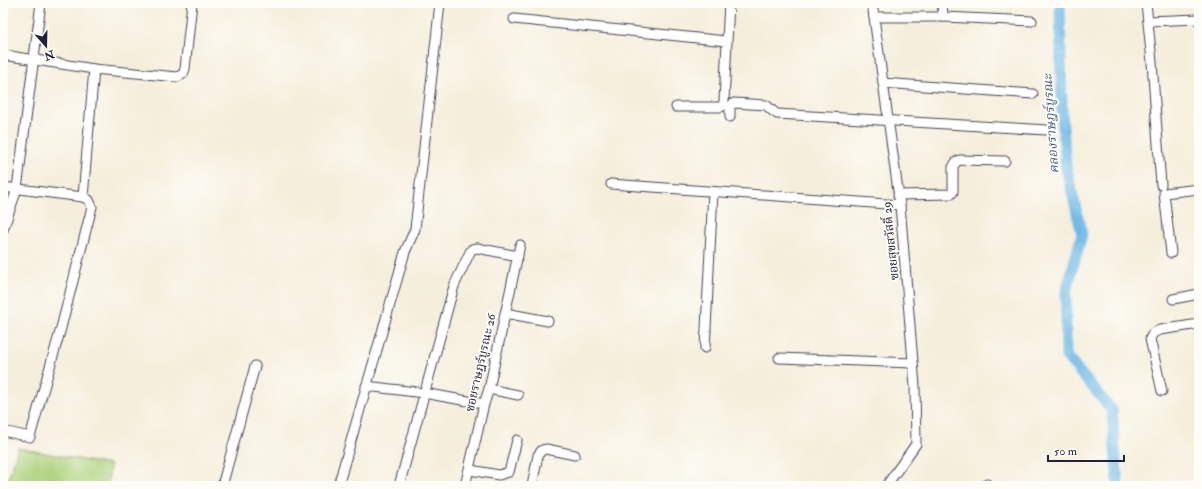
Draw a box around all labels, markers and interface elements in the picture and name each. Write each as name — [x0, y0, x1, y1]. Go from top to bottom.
north arrow — [26, 26, 66, 66]
text: N — [41, 47, 57, 63]
water label: คลองราษฎร์บูรณะ — [1039, 72, 1062, 174]
street label: ซอยสุขสวัสดิ์ 29 — [878, 201, 903, 281]
street label: ซอยราษฎร์บูรณะ 26 — [462, 312, 500, 414]
scale bar — [1048, 437, 1124, 463]
text: 50 m — [1054, 444, 1078, 459]

